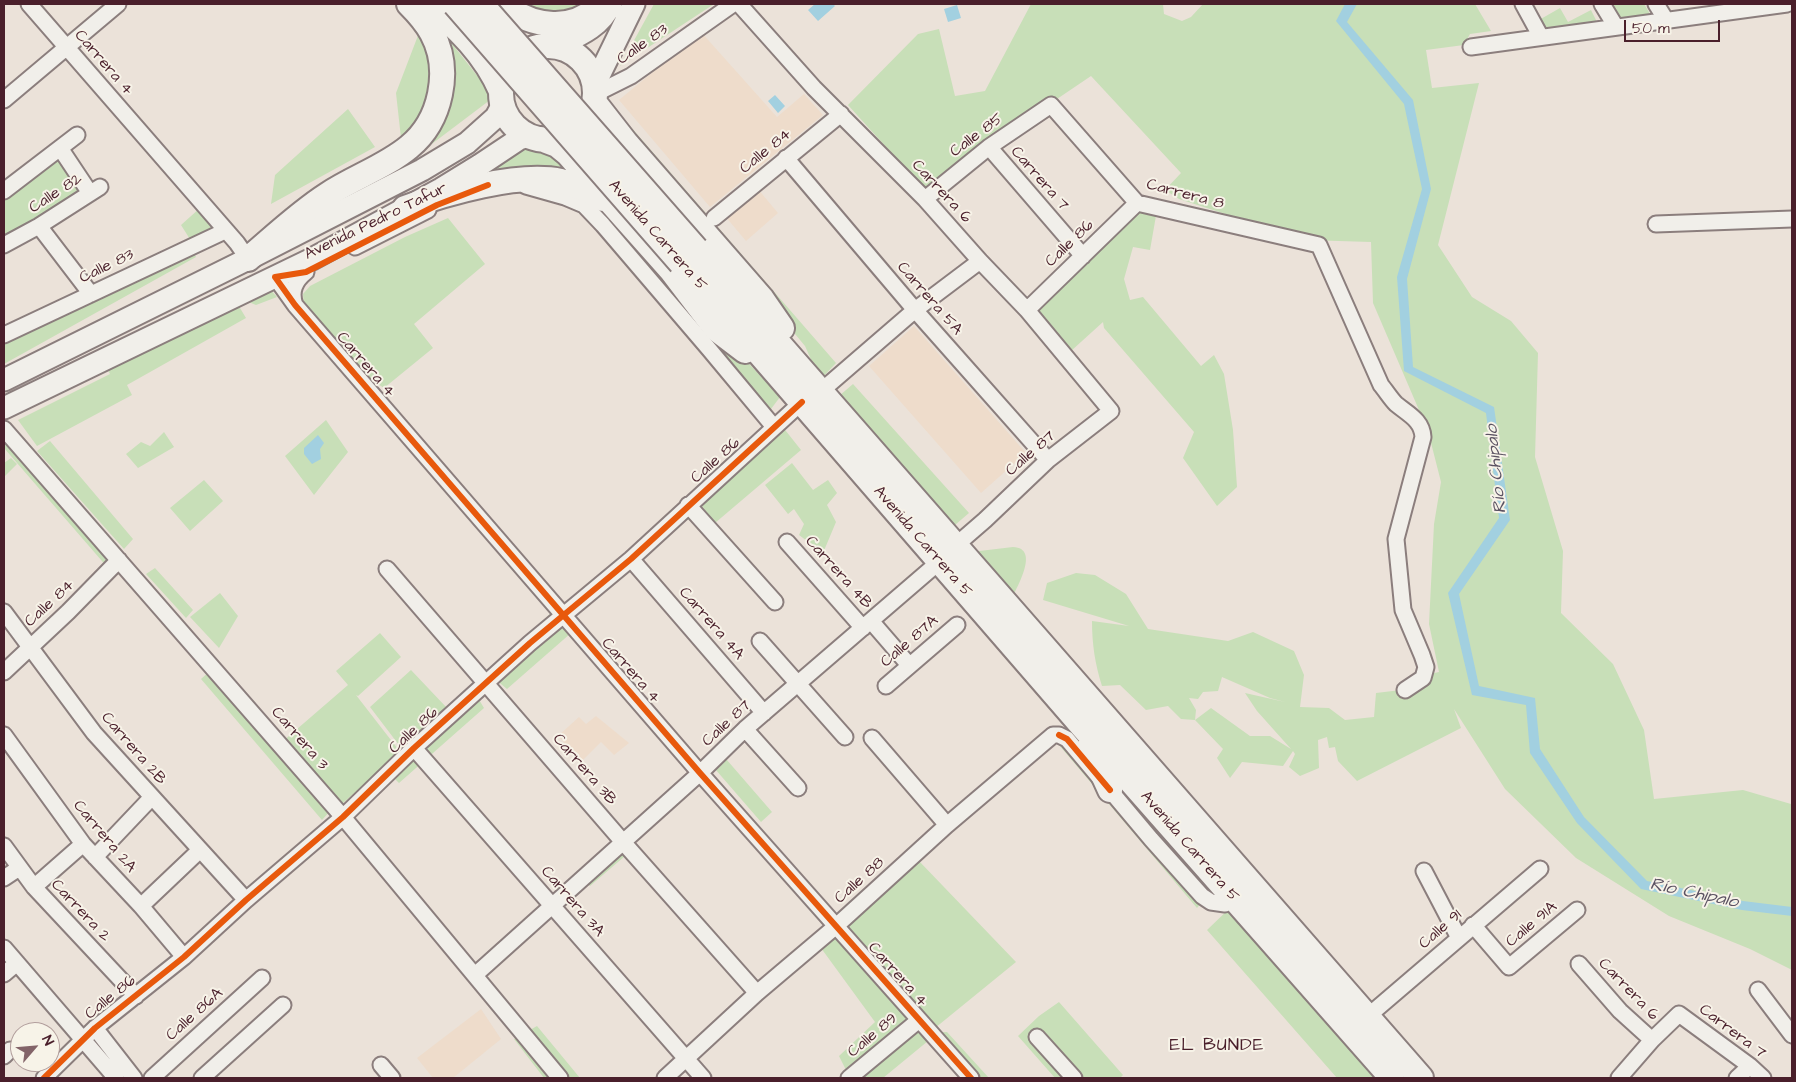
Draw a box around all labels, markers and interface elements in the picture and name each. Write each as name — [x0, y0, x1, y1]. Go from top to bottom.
scale bar — [1626, 10, 1722, 42]
text: 50 m — [1632, 18, 1670, 39]
street label: Calle 83 — [614, 20, 672, 70]
street label: Carrera 4 — [69, 26, 137, 100]
street label: Calle 85 — [947, 110, 1007, 162]
street label: Calle 84 — [736, 125, 796, 179]
street label: Carrera 7 — [1006, 143, 1072, 215]
street label: Carrera 6 — [907, 156, 975, 228]
street label: Calle 82 — [26, 170, 86, 218]
street label: Carrera 8 — [1144, 175, 1226, 215]
street label: Avenida Carrera 5 — [604, 177, 710, 295]
street label: Avenida Pedro Tafur — [302, 179, 450, 265]
street label: Calle 86 — [1042, 216, 1098, 272]
street label: Calle 83 — [77, 246, 137, 288]
street label: Carrera 5A — [892, 258, 966, 340]
street label: Carrera 4 — [331, 328, 399, 402]
water label: Río Chipalo — [1482, 423, 1512, 515]
street label: Calle 87 — [1002, 427, 1060, 481]
street label: Calle 86 — [687, 434, 745, 488]
street label: Avenida Carrera 5 — [869, 483, 975, 601]
street label: Carrera 4B — [800, 533, 876, 613]
street label: Calle 84 — [21, 576, 79, 632]
street label: Carrera 4A — [674, 584, 748, 664]
street label: Calle 87A — [877, 612, 943, 672]
street label: Carrera 4 — [596, 634, 664, 708]
street label: Calle 87 — [699, 697, 755, 751]
street label: Carrera 3 — [266, 704, 332, 774]
street label: Calle 86 — [386, 704, 442, 758]
street label: Carrera 2B — [96, 709, 170, 789]
street label: Carrera 3B — [548, 730, 620, 810]
street label: Avenida Carrera 5 — [1136, 788, 1242, 906]
street label: Carrera 2A — [68, 797, 140, 877]
street label: Calle 88 — [831, 854, 889, 908]
street label: Carrera 3A — [536, 863, 608, 941]
water label: Río Chipalo — [1648, 874, 1740, 914]
street label: Carrera 2 — [46, 876, 114, 946]
street label: Calle 91A — [1502, 898, 1562, 952]
street label: Calle 91 — [1416, 906, 1466, 954]
street label: Carrera 4 — [863, 939, 931, 1011]
street label: Carrera 6 — [1594, 955, 1662, 1025]
street label: Calle 86 — [82, 972, 140, 1024]
street label: Calle 86A — [162, 984, 228, 1046]
street label: Carrera 7 — [1695, 1001, 1769, 1063]
street label: Calle 89 — [844, 1010, 902, 1062]
north arrow — [10, 1022, 60, 1072]
text: N — [37, 1032, 58, 1049]
district label: EL BUNDE — [1169, 1035, 1265, 1057]

